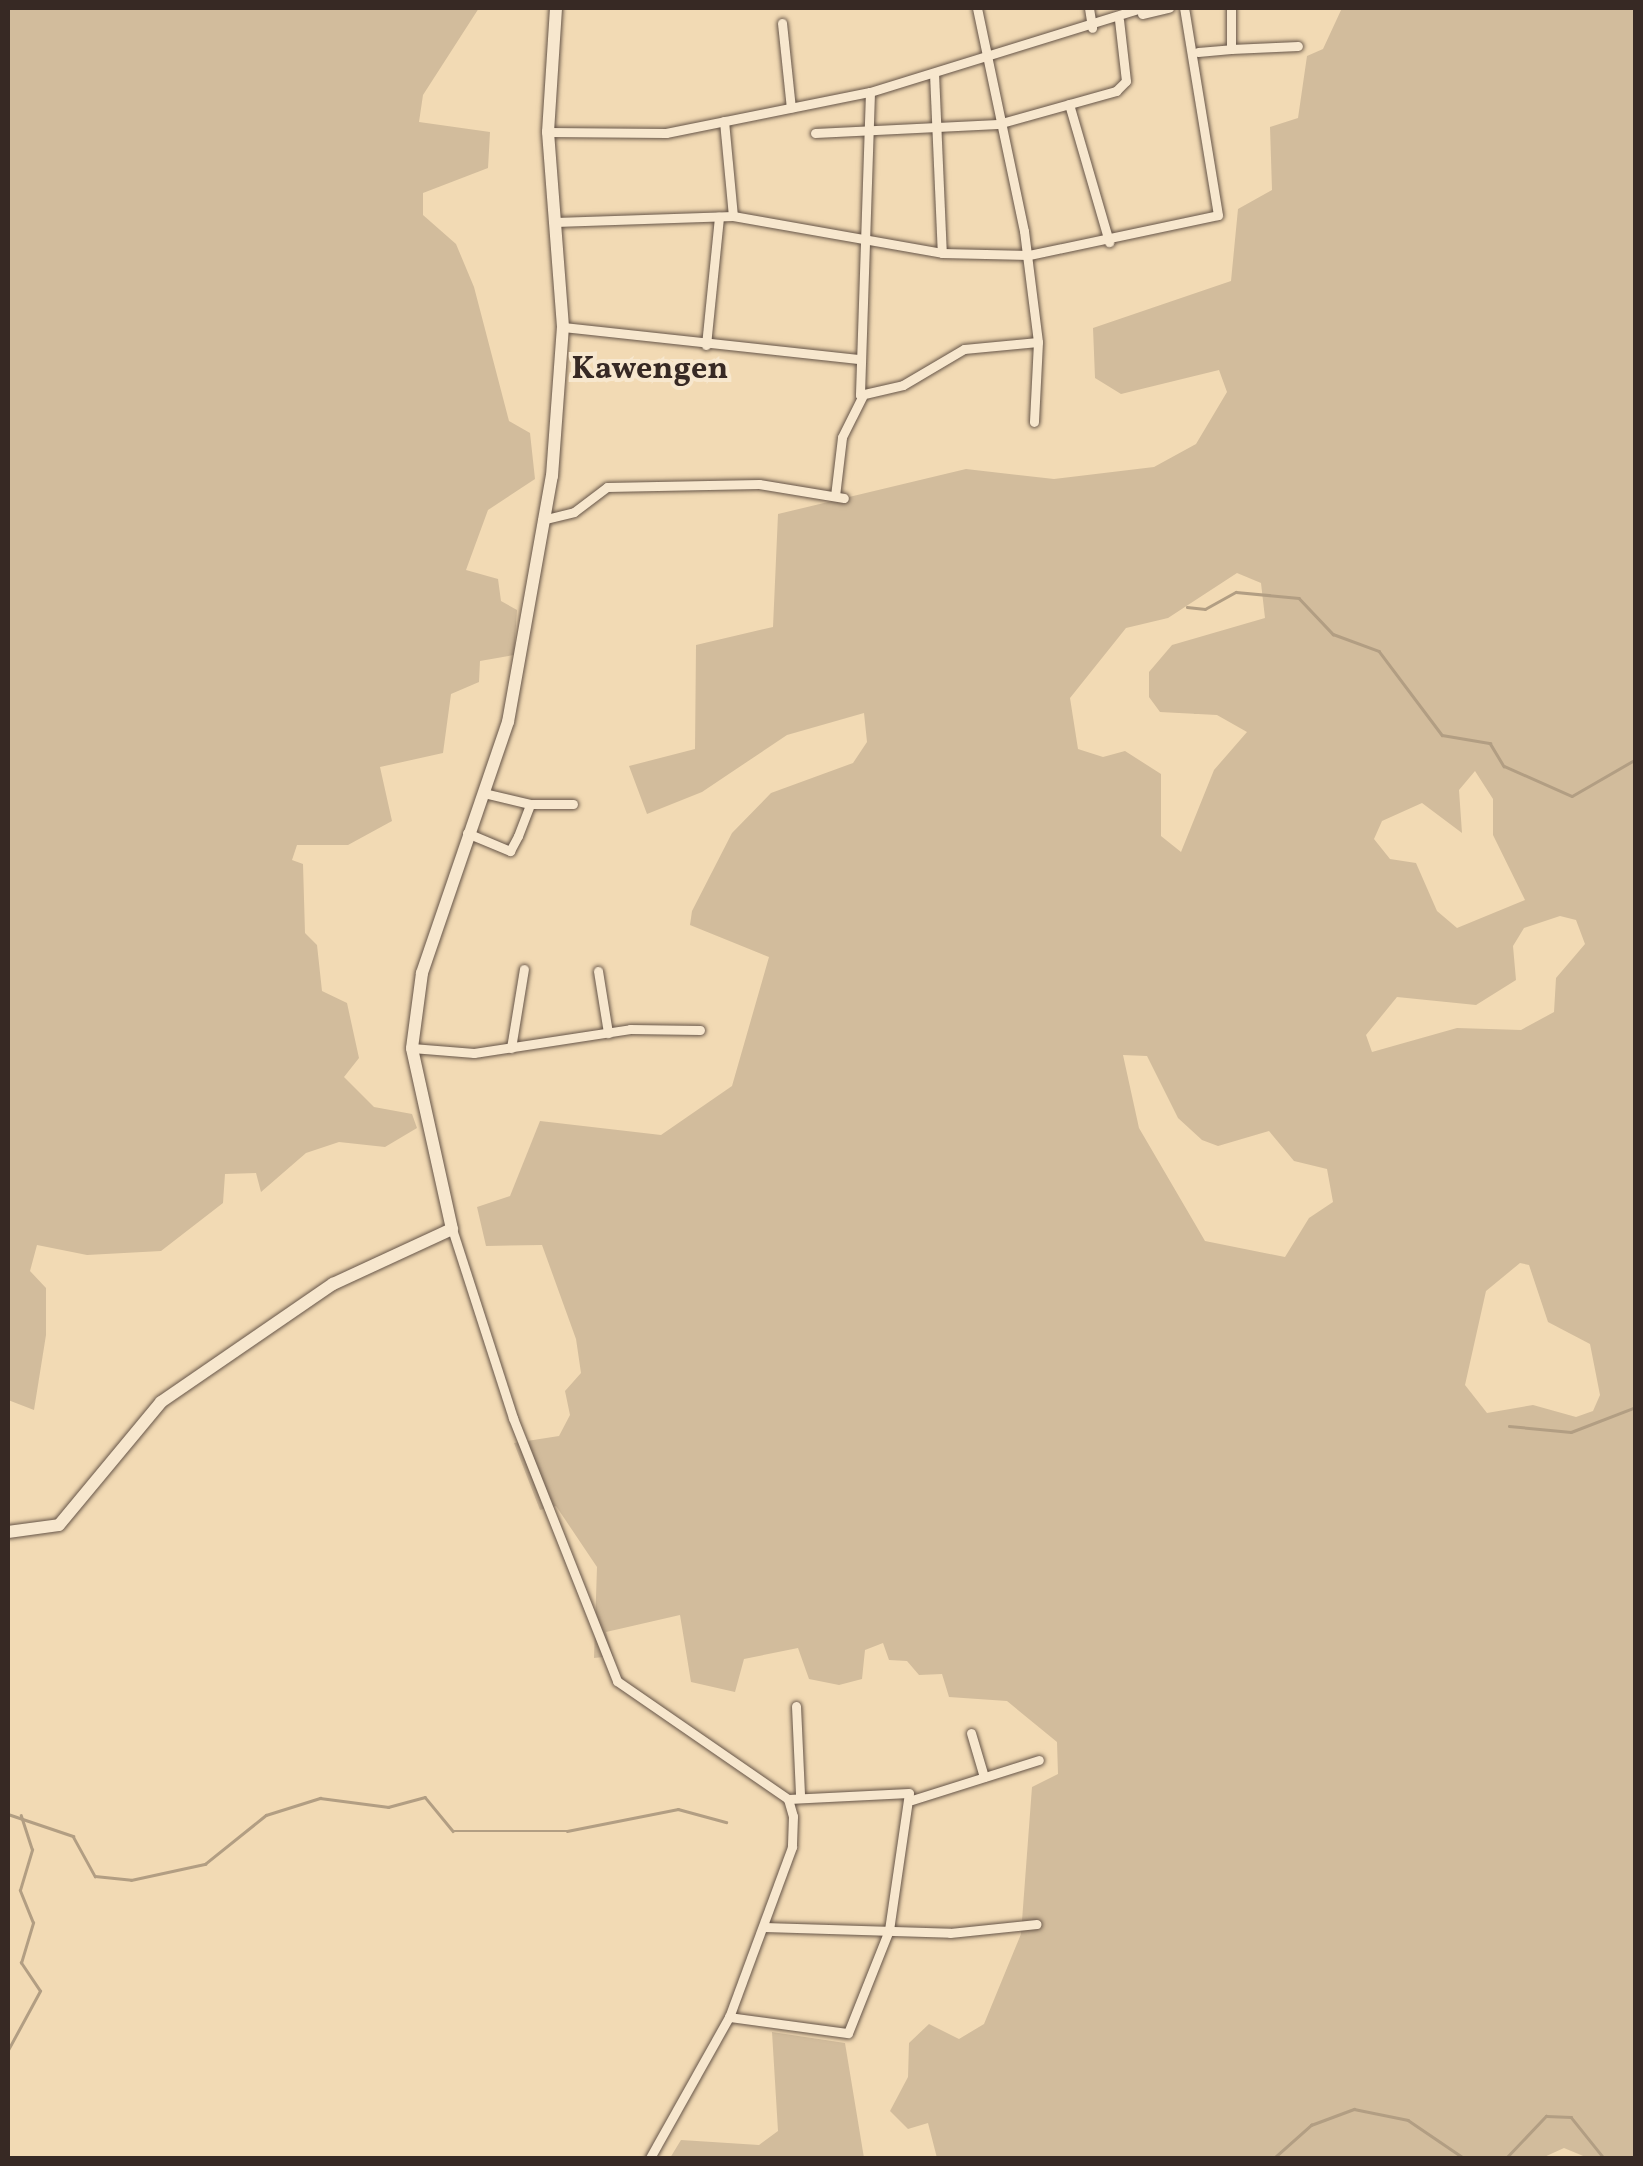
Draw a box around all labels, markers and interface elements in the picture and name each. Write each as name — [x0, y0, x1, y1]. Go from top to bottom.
district label: Kawengen — [572, 351, 728, 389]

